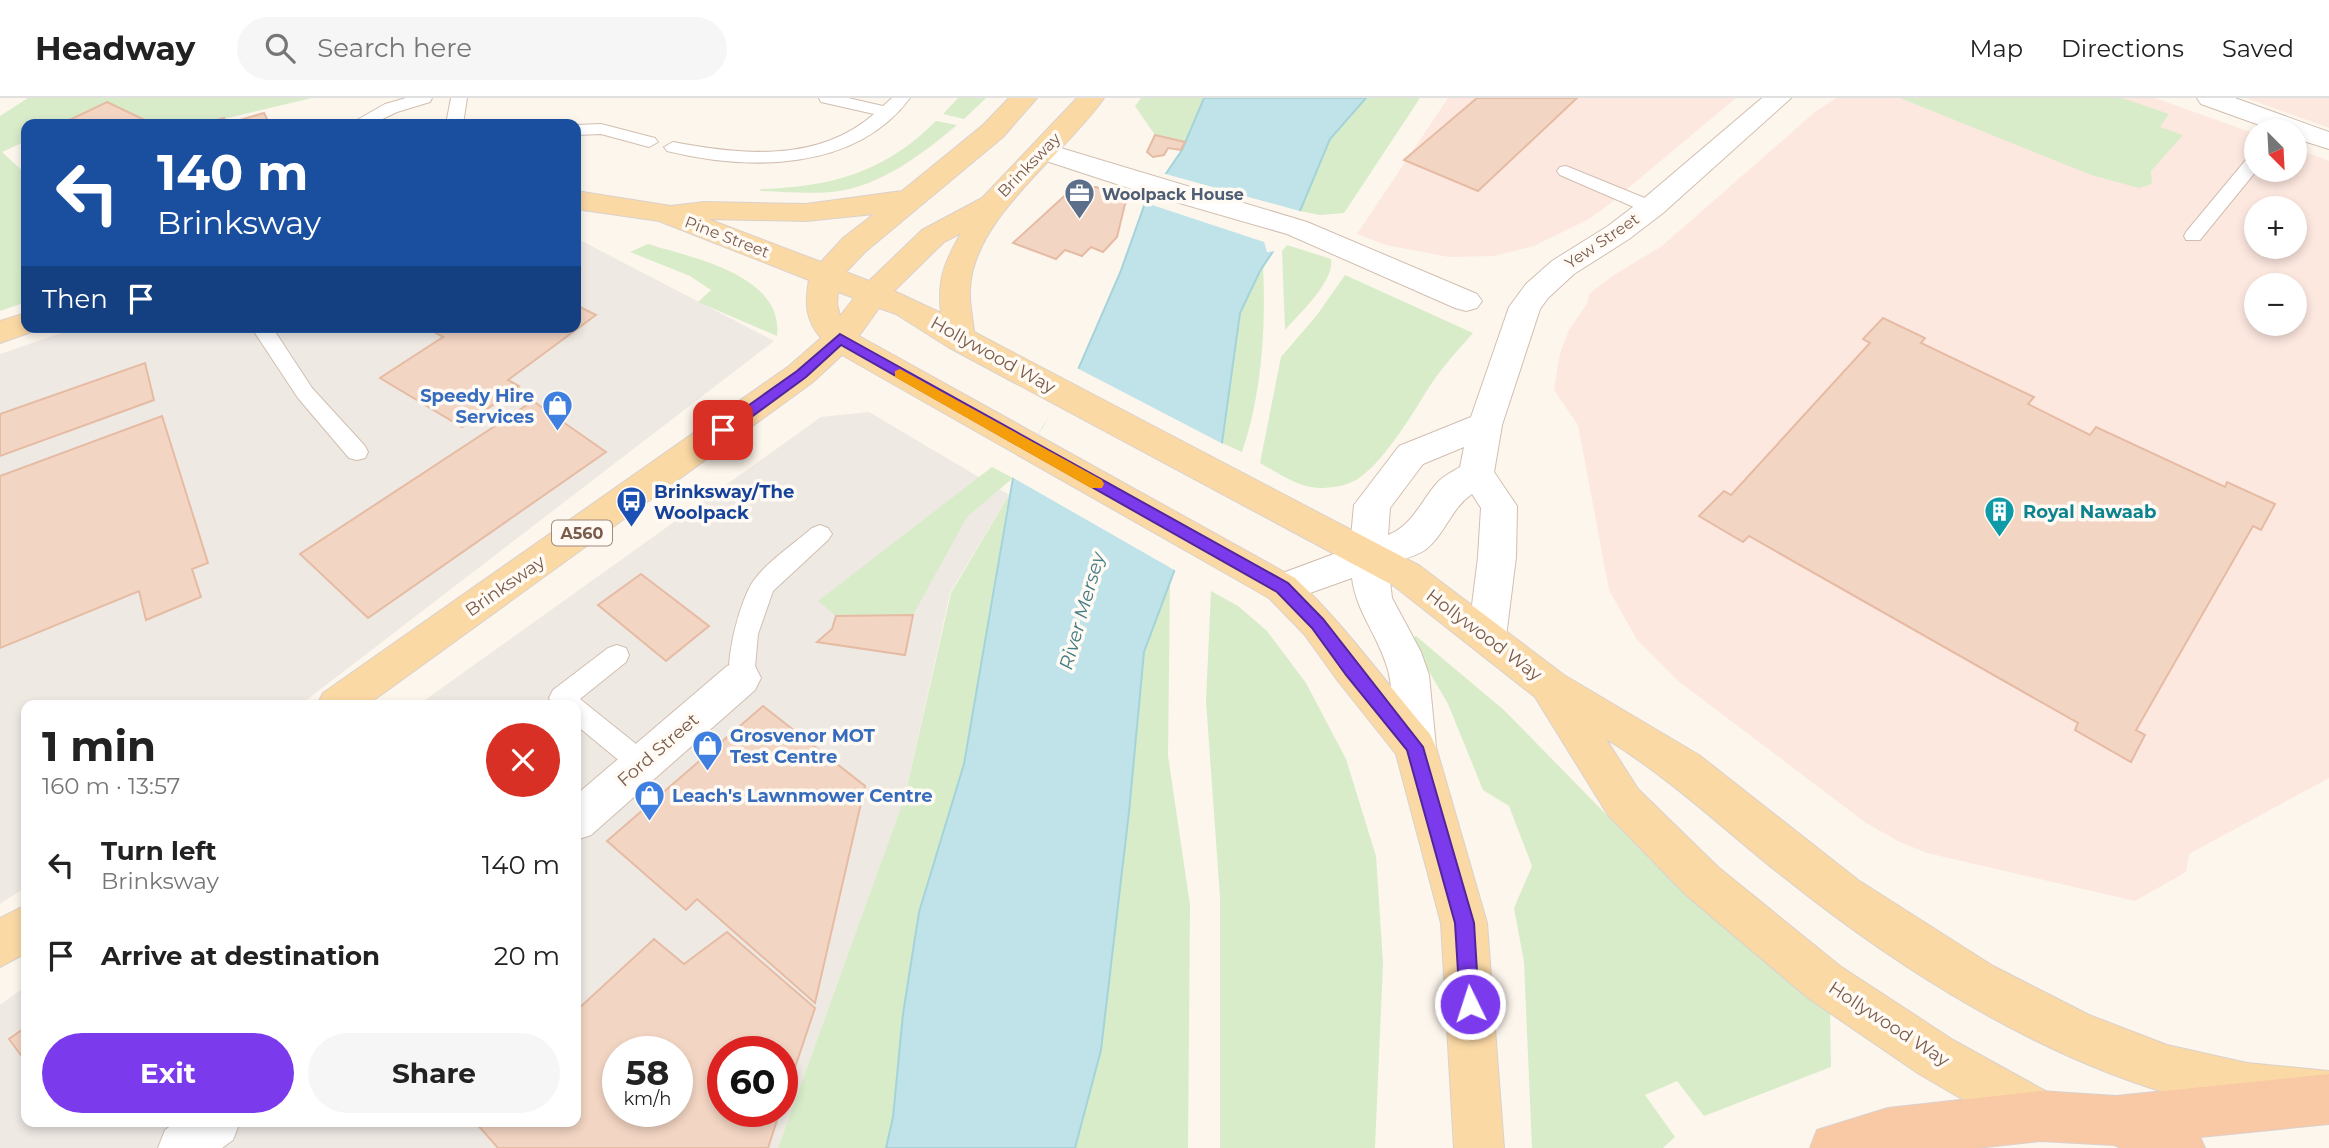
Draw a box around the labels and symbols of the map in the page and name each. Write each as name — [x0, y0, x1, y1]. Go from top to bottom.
north arrow — [2244, 119, 2306, 182]
street label: Brinksway — [994, 129, 1065, 201]
office icon: Woolpack House — [1062, 177, 1096, 221]
place label: Woolpack House — [1102, 185, 1244, 204]
street label: Yew Street — [1561, 209, 1643, 273]
street label: Pine Street — [682, 212, 772, 262]
street label: Hollywood Way — [927, 312, 1059, 398]
place label: Speedy Hire Services — [420, 385, 534, 428]
shop icon: Speedy Hire Services — [540, 389, 574, 433]
pin — [693, 400, 753, 460]
place label: Brinksway/The Woolpack — [654, 481, 794, 524]
bus stop icon: Brinksway/The Woolpack — [614, 485, 648, 529]
building icon: Royal Nawaab — [1983, 495, 2017, 539]
place label: Royal Nawaab — [2023, 501, 2156, 523]
road number: A560 — [552, 520, 612, 546]
water label: River Mersey — [1054, 548, 1110, 672]
street label: Brinksway — [461, 550, 549, 621]
street label: Hollywood Way — [1422, 584, 1546, 686]
street label: Ford Street — [613, 709, 703, 791]
place label: Grosvenor MOT Test Centre — [730, 725, 876, 768]
shop icon: Grosvenor MOT Test Centre — [690, 729, 724, 773]
shop icon: Leach's Lawnmower Centre — [632, 779, 666, 823]
place label: Leach's Lawnmower Centre — [672, 785, 933, 807]
position arrow — [1433, 967, 1507, 1041]
street label: Hollywood Way — [1825, 977, 1954, 1071]
speed limit sign: 60 — [707, 1036, 798, 1127]

